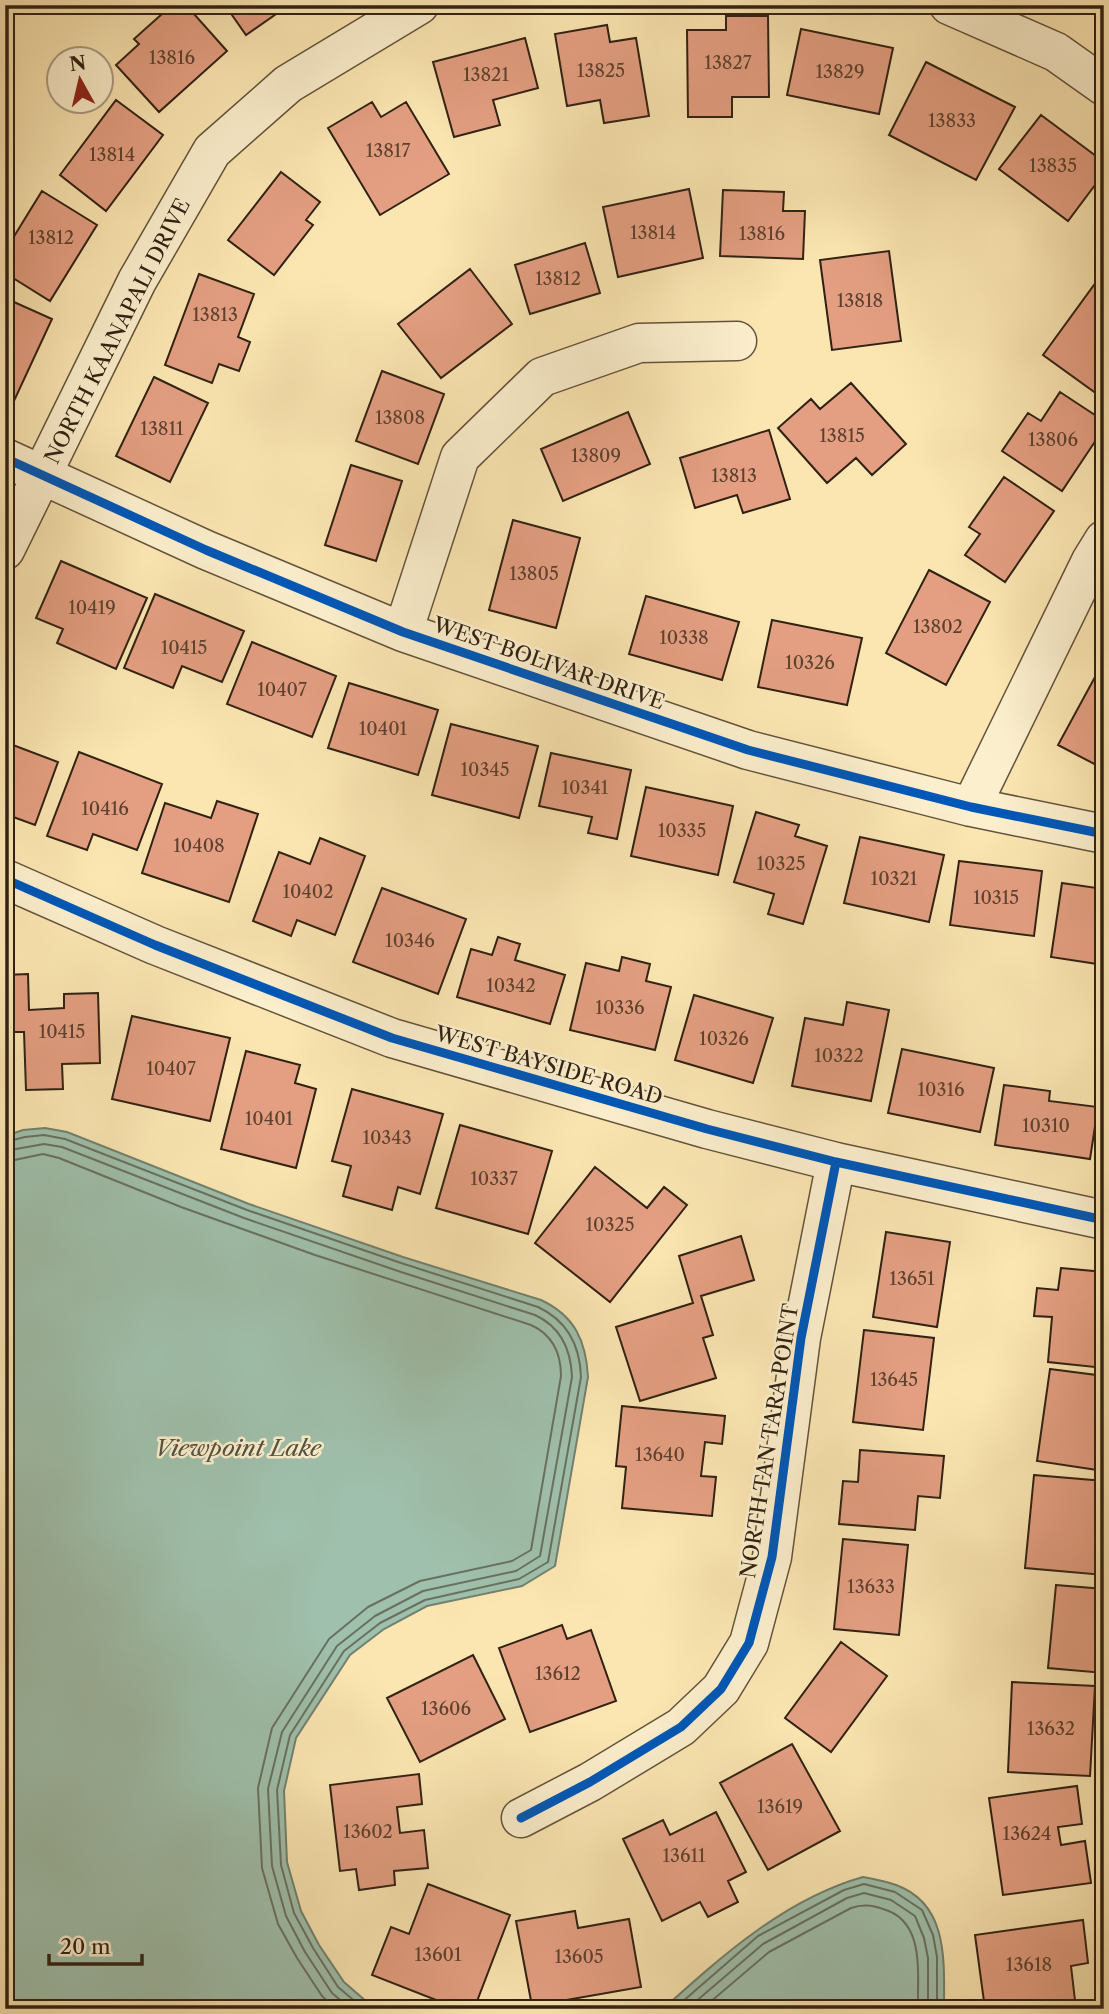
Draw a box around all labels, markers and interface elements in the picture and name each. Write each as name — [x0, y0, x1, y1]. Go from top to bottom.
north arrow — [46, 46, 116, 116]
house number: 13816 — [149, 47, 195, 69]
text: N — [68, 51, 87, 76]
house number: 13827 — [704, 52, 752, 74]
house number: 13825 — [577, 60, 625, 82]
house number: 13829 — [815, 61, 865, 83]
house number: 13821 — [463, 64, 509, 86]
house number: 13833 — [928, 110, 976, 132]
house number: 13817 — [366, 140, 410, 162]
house number: 13814 — [89, 144, 135, 166]
house number: 13835 — [1029, 155, 1077, 177]
street label: NORTH KAANAPALI DRIVE — [39, 194, 195, 468]
house number: 13814 — [630, 222, 676, 244]
house number: 13816 — [739, 223, 785, 245]
house number: 13812 — [28, 227, 74, 249]
house number: 13812 — [535, 268, 581, 290]
house number: 13818 — [837, 290, 883, 312]
house number: 13813 — [192, 304, 238, 326]
house number: 13808 — [375, 407, 425, 429]
house number: 13811 — [140, 418, 184, 440]
house number: 13815 — [819, 425, 865, 447]
house number: 13806 — [1028, 429, 1078, 451]
house number: 13809 — [571, 445, 621, 467]
house number: 13813 — [711, 465, 757, 487]
house number: 13805 — [509, 563, 559, 585]
house number: 10419 — [68, 597, 116, 619]
street label: WEST BOLIVAR DRIVE — [429, 611, 668, 714]
house number: 13802 — [913, 616, 963, 638]
house number: 10338 — [659, 627, 709, 649]
house number: 10415 — [161, 637, 207, 659]
house number: 10326 — [785, 652, 835, 674]
house number: 10407 — [257, 679, 307, 701]
house number: 10401 — [359, 718, 408, 740]
house number: 10345 — [460, 759, 510, 781]
house number: 10341 — [562, 777, 609, 799]
house number: 10416 — [81, 798, 129, 820]
house number: 10335 — [658, 820, 706, 842]
house number: 10408 — [173, 835, 225, 857]
house number: 10325 — [756, 853, 806, 875]
house number: 10321 — [871, 868, 918, 890]
house number: 10402 — [282, 881, 334, 903]
house number: 10315 — [973, 887, 1019, 909]
house number: 10346 — [385, 930, 435, 952]
house number: 10342 — [486, 975, 536, 997]
house number: 10336 — [595, 997, 645, 1019]
street label: WEST BAYSIDE ROAD — [431, 1020, 666, 1109]
house number: 10415 — [39, 1021, 85, 1043]
house number: 10326 — [699, 1028, 749, 1050]
house number: 10322 — [814, 1045, 864, 1067]
house number: 10407 — [146, 1058, 196, 1080]
house number: 10316 — [918, 1079, 965, 1101]
house number: 10401 — [245, 1108, 294, 1130]
house number: 10310 — [1022, 1115, 1070, 1137]
house number: 10343 — [362, 1127, 412, 1149]
house number: 10337 — [470, 1168, 518, 1190]
house number: 10325 — [585, 1214, 635, 1236]
house number: 13651 — [889, 1268, 935, 1290]
street label: NORTH TAN TARA POINT — [735, 1302, 803, 1580]
house number: 13645 — [870, 1369, 918, 1391]
water label: Viewpoint Lake — [155, 1434, 322, 1462]
house number: 13640 — [635, 1444, 685, 1466]
house number: 13633 — [847, 1576, 895, 1598]
house number: 13612 — [535, 1663, 581, 1685]
house number: 13606 — [421, 1698, 471, 1720]
house number: 13632 — [1027, 1718, 1075, 1740]
house number: 13619 — [757, 1796, 803, 1818]
house number: 13602 — [343, 1821, 393, 1843]
house number: 13624 — [1003, 1823, 1051, 1845]
house number: 13611 — [662, 1845, 706, 1867]
scale bar — [49, 1923, 142, 1967]
text: 20 m — [60, 1934, 111, 1959]
house number: 13601 — [415, 1944, 462, 1966]
house number: 13605 — [554, 1946, 604, 1968]
house number: 13618 — [1006, 1954, 1052, 1976]

